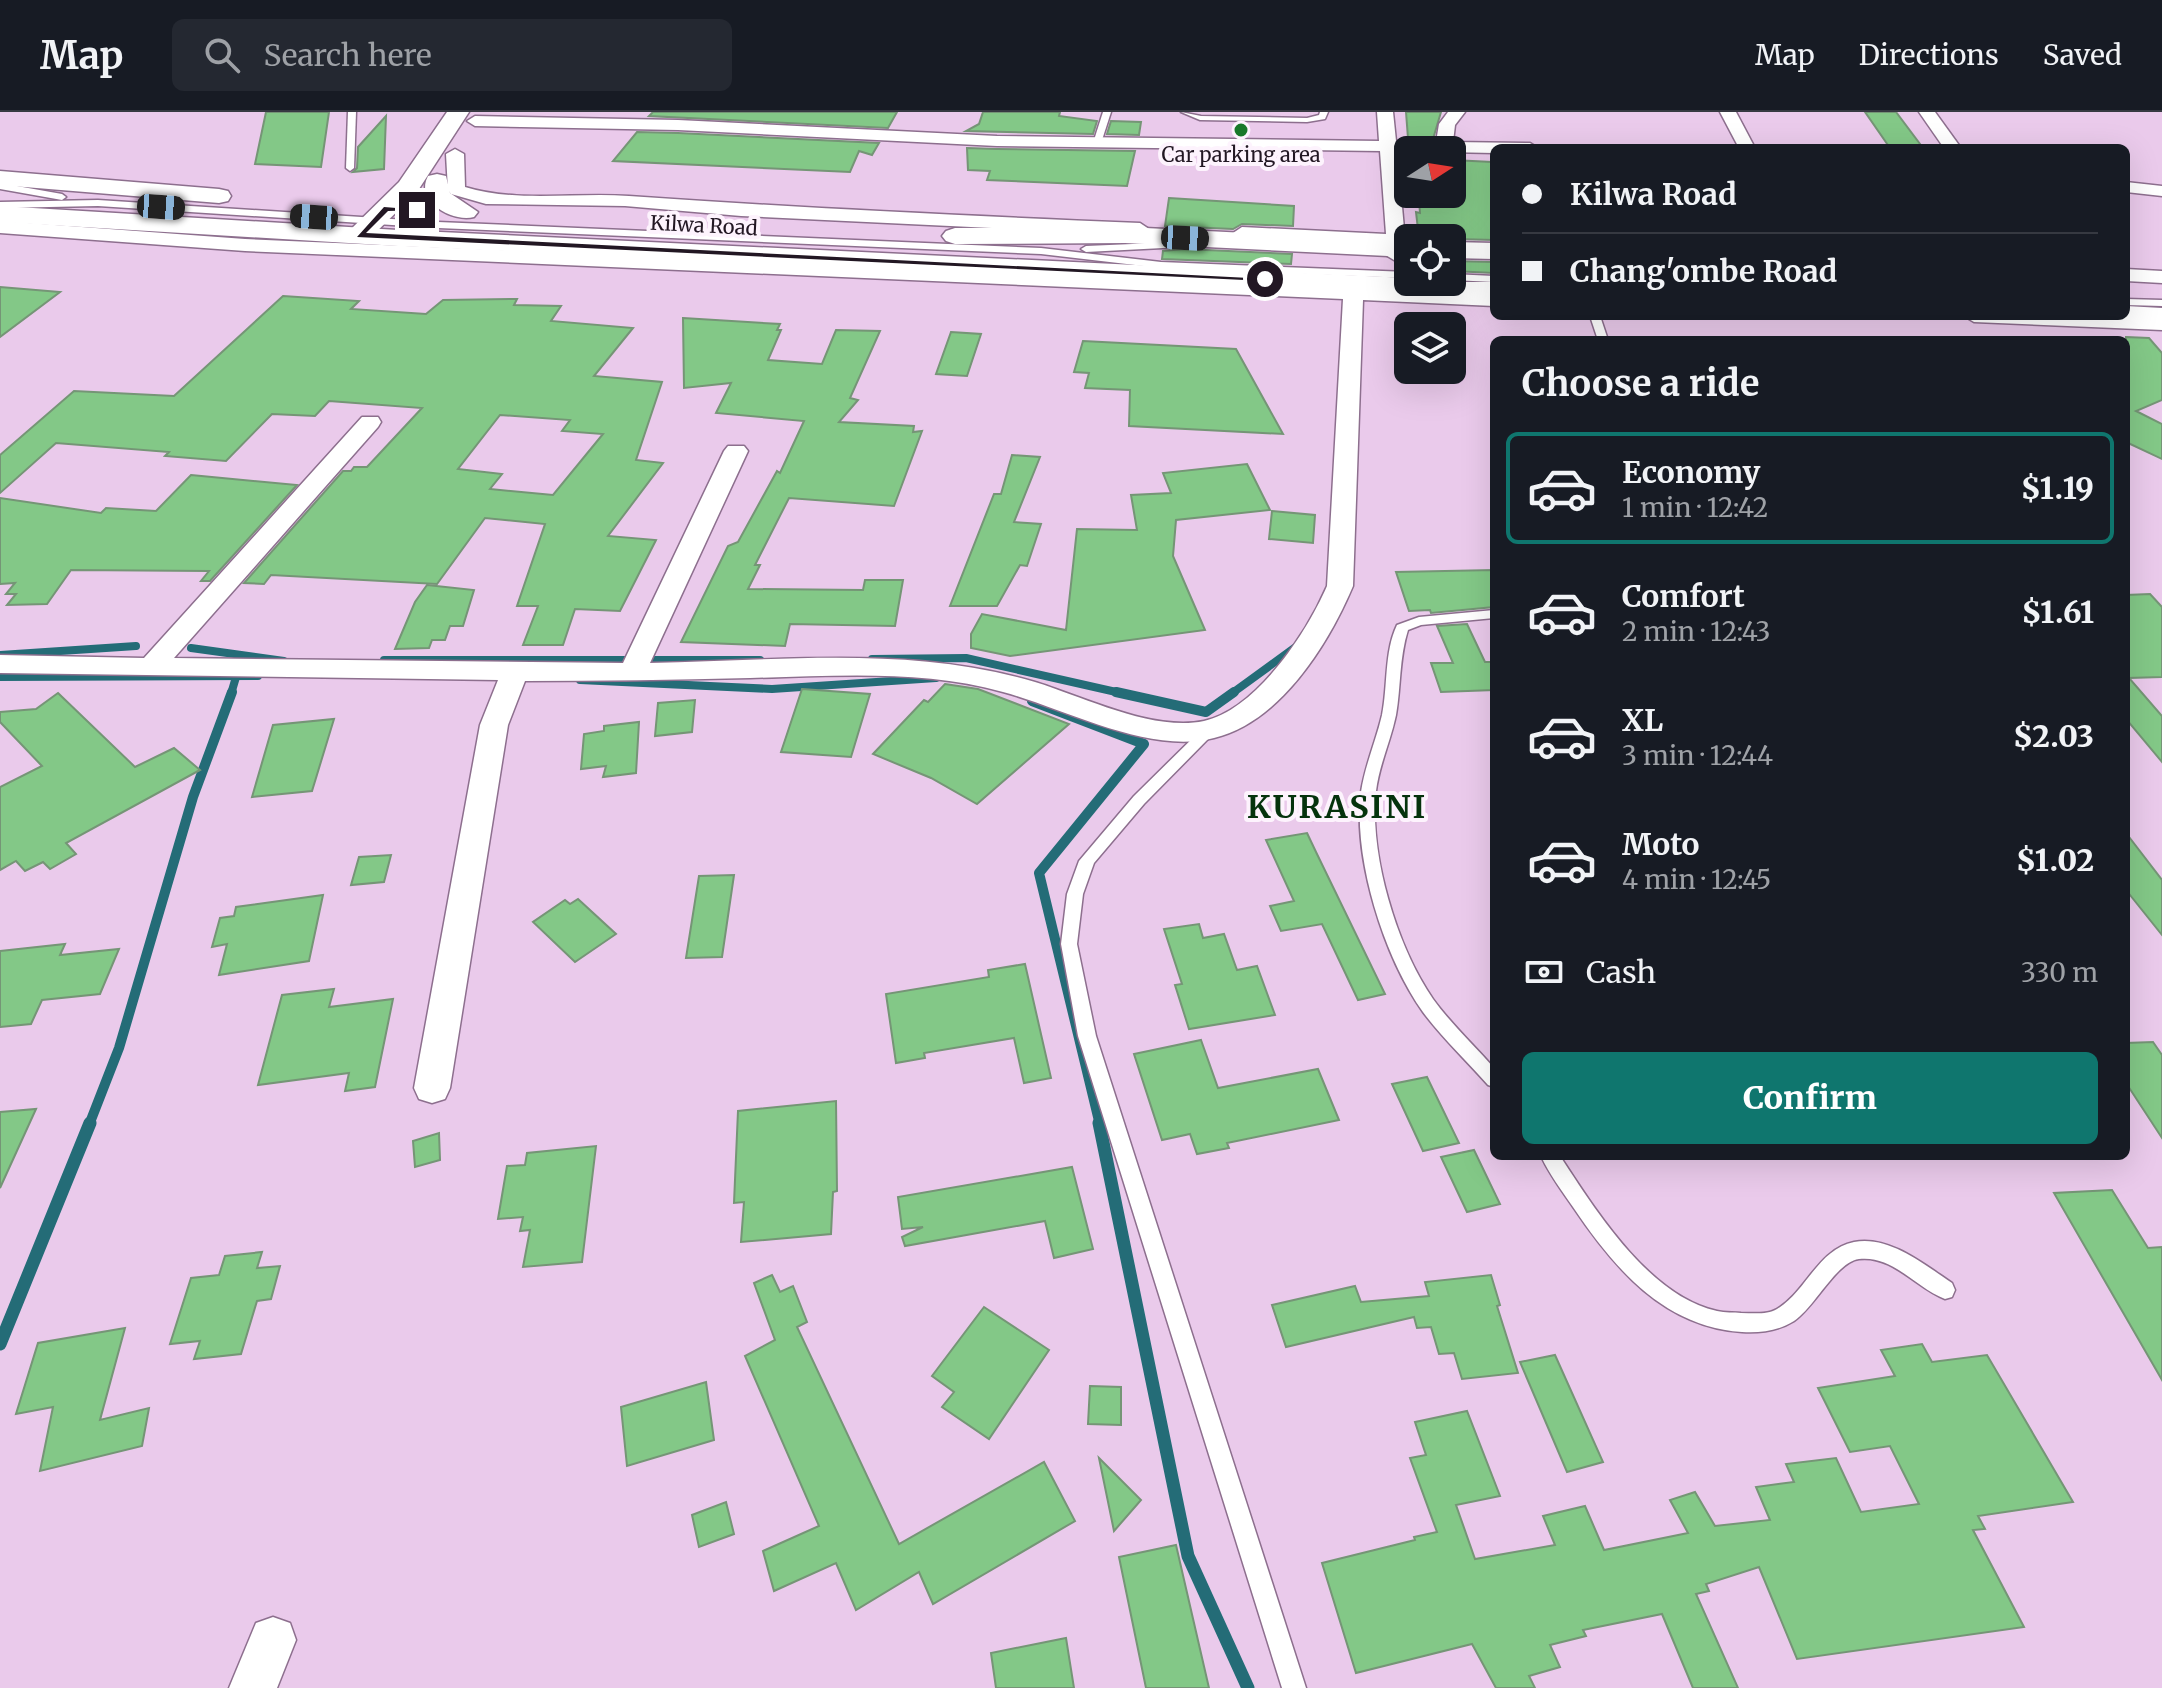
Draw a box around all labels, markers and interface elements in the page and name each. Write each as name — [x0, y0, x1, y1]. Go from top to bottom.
search box — [172, 19, 732, 91]
text: Map — [40, 32, 124, 79]
icon: search — [200, 33, 244, 77]
text: Search here — [264, 36, 432, 74]
text: Map — [1755, 37, 1815, 73]
text: Directions — [1859, 37, 1999, 73]
text: Saved — [2043, 37, 2122, 73]
marker: Car parking area — [1232, 121, 1250, 139]
north arrow — [1394, 136, 1466, 208]
map controls — [1394, 136, 1466, 384]
place label: Car parking area — [1162, 142, 1321, 167]
text: Kilwa Road — [1570, 175, 1737, 213]
route end — [399, 192, 435, 228]
car — [136, 193, 186, 221]
car — [289, 203, 339, 231]
street label: Kilwa Road — [650, 210, 758, 240]
button: locate — [1394, 224, 1466, 296]
car — [1160, 225, 1210, 251]
text: Chang'ombe Road — [1570, 252, 1837, 290]
route start — [1247, 261, 1283, 297]
button: layers — [1394, 312, 1466, 384]
text: Choose a ride — [1522, 361, 1759, 406]
icon: car — [1526, 452, 1598, 524]
text: Economy — [1622, 453, 1760, 491]
text: $1.19 — [2021, 469, 2094, 507]
text: 1 min · 12:42 — [1622, 491, 1768, 524]
icon: car — [1526, 576, 1598, 648]
text: Comfort — [1622, 577, 1745, 615]
text: $1.61 — [2021, 593, 2094, 631]
text: 2 min · 12:43 — [1622, 615, 1770, 648]
icon: car — [1526, 700, 1598, 772]
text: XL — [1622, 701, 1663, 739]
text: $2.03 — [2013, 717, 2094, 755]
text: 3 min · 12:44 — [1622, 739, 1773, 772]
district label: KURASINI — [1247, 787, 1427, 827]
icon: car — [1526, 824, 1598, 896]
text: Moto — [1622, 825, 1700, 863]
text: $1.02 — [2016, 841, 2094, 879]
text: 4 min · 12:45 — [1622, 863, 1771, 896]
icon: cash — [1522, 950, 1566, 994]
text: Cash — [1586, 953, 1656, 991]
text: 330 m — [2021, 956, 2098, 989]
button: Confirm — [1522, 1052, 2098, 1144]

